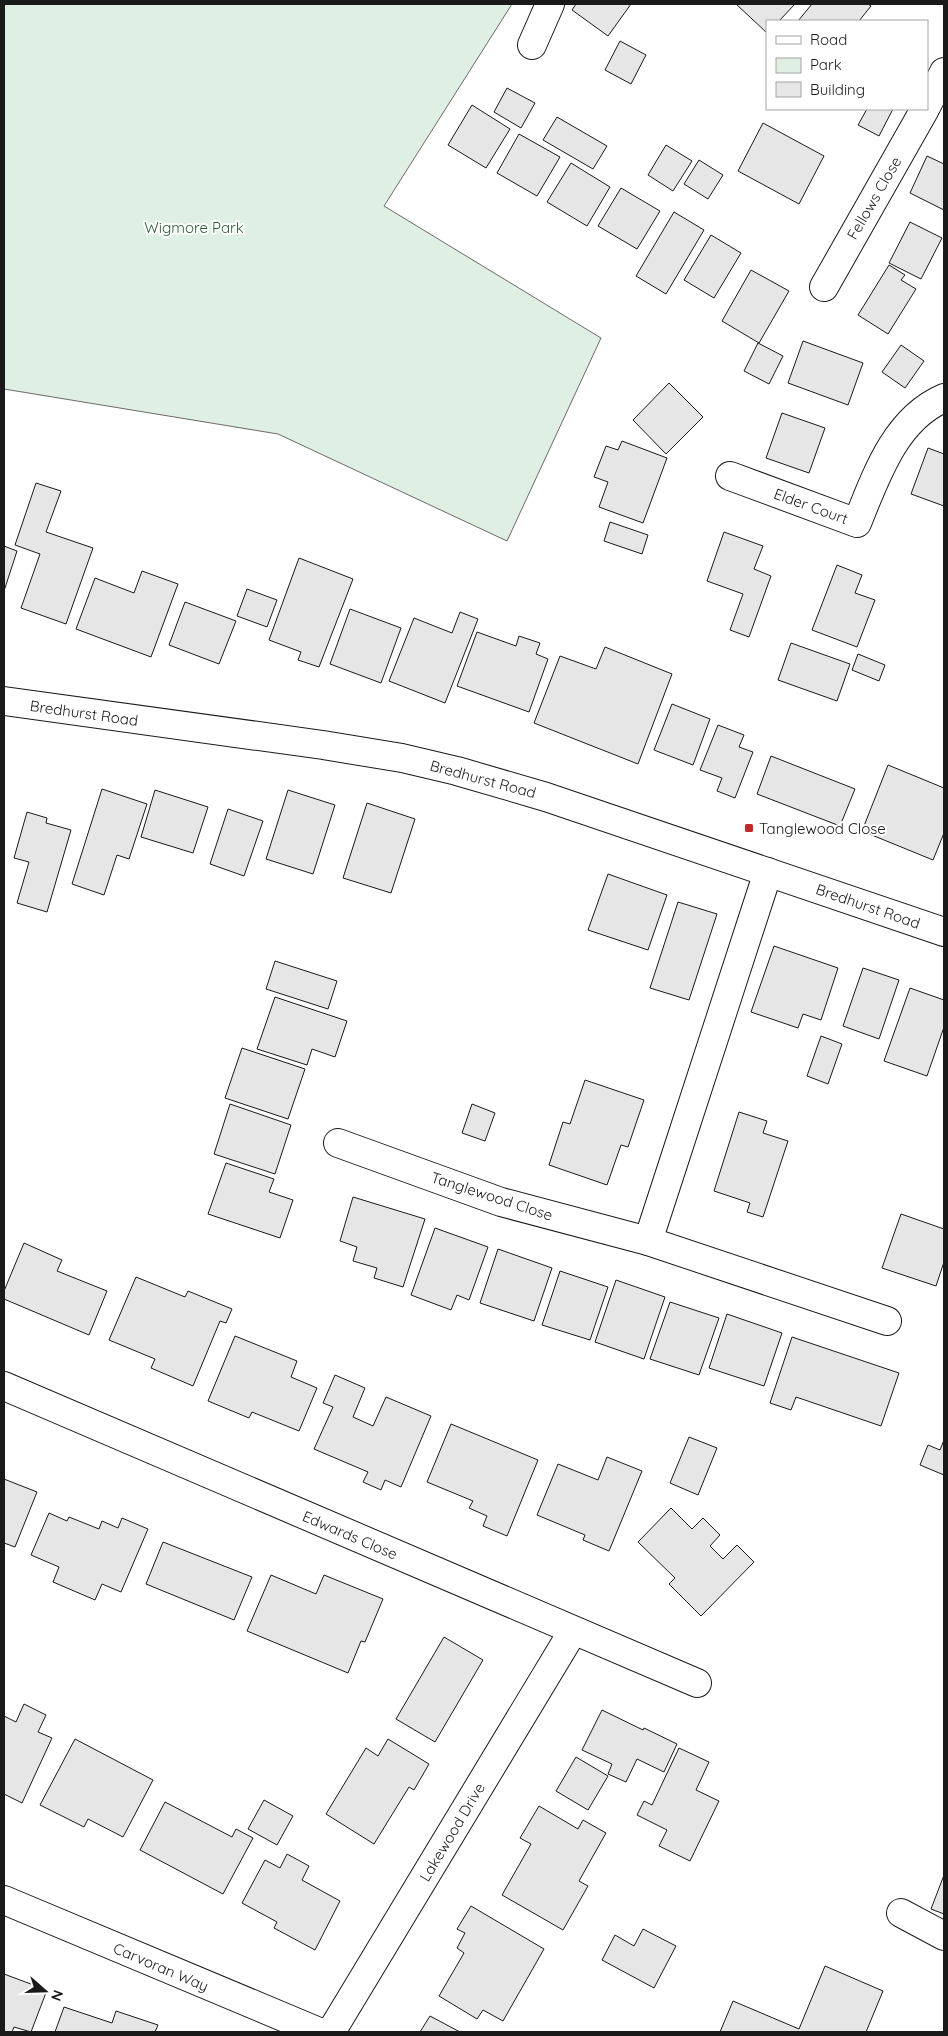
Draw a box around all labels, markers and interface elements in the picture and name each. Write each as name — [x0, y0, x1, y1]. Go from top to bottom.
legend — [766, 20, 928, 110]
text: Road — [810, 30, 847, 49]
text: Park — [810, 55, 842, 74]
text: Building — [810, 80, 865, 99]
street label: Fellows Close — [843, 153, 905, 243]
park label: Wigmore Park — [144, 218, 244, 237]
street label: Elder Court — [771, 484, 851, 528]
street label: Bredhurst Road — [29, 696, 139, 730]
street label: Bredhurst Road — [428, 756, 538, 802]
place label: Tanglewood Close — [759, 819, 886, 838]
marker: Tanglewood Close — [743, 822, 755, 834]
street label: Bredhurst Road — [813, 879, 923, 933]
street label: Tanglewood Close — [429, 1167, 555, 1225]
street label: Edwards Close — [300, 1506, 400, 1564]
street label: Lakewood Drive — [415, 1779, 489, 1885]
street label: Carvoran Way — [110, 1938, 212, 1996]
north arrow — [20, 1966, 70, 2016]
text: N — [47, 1988, 67, 2003]

